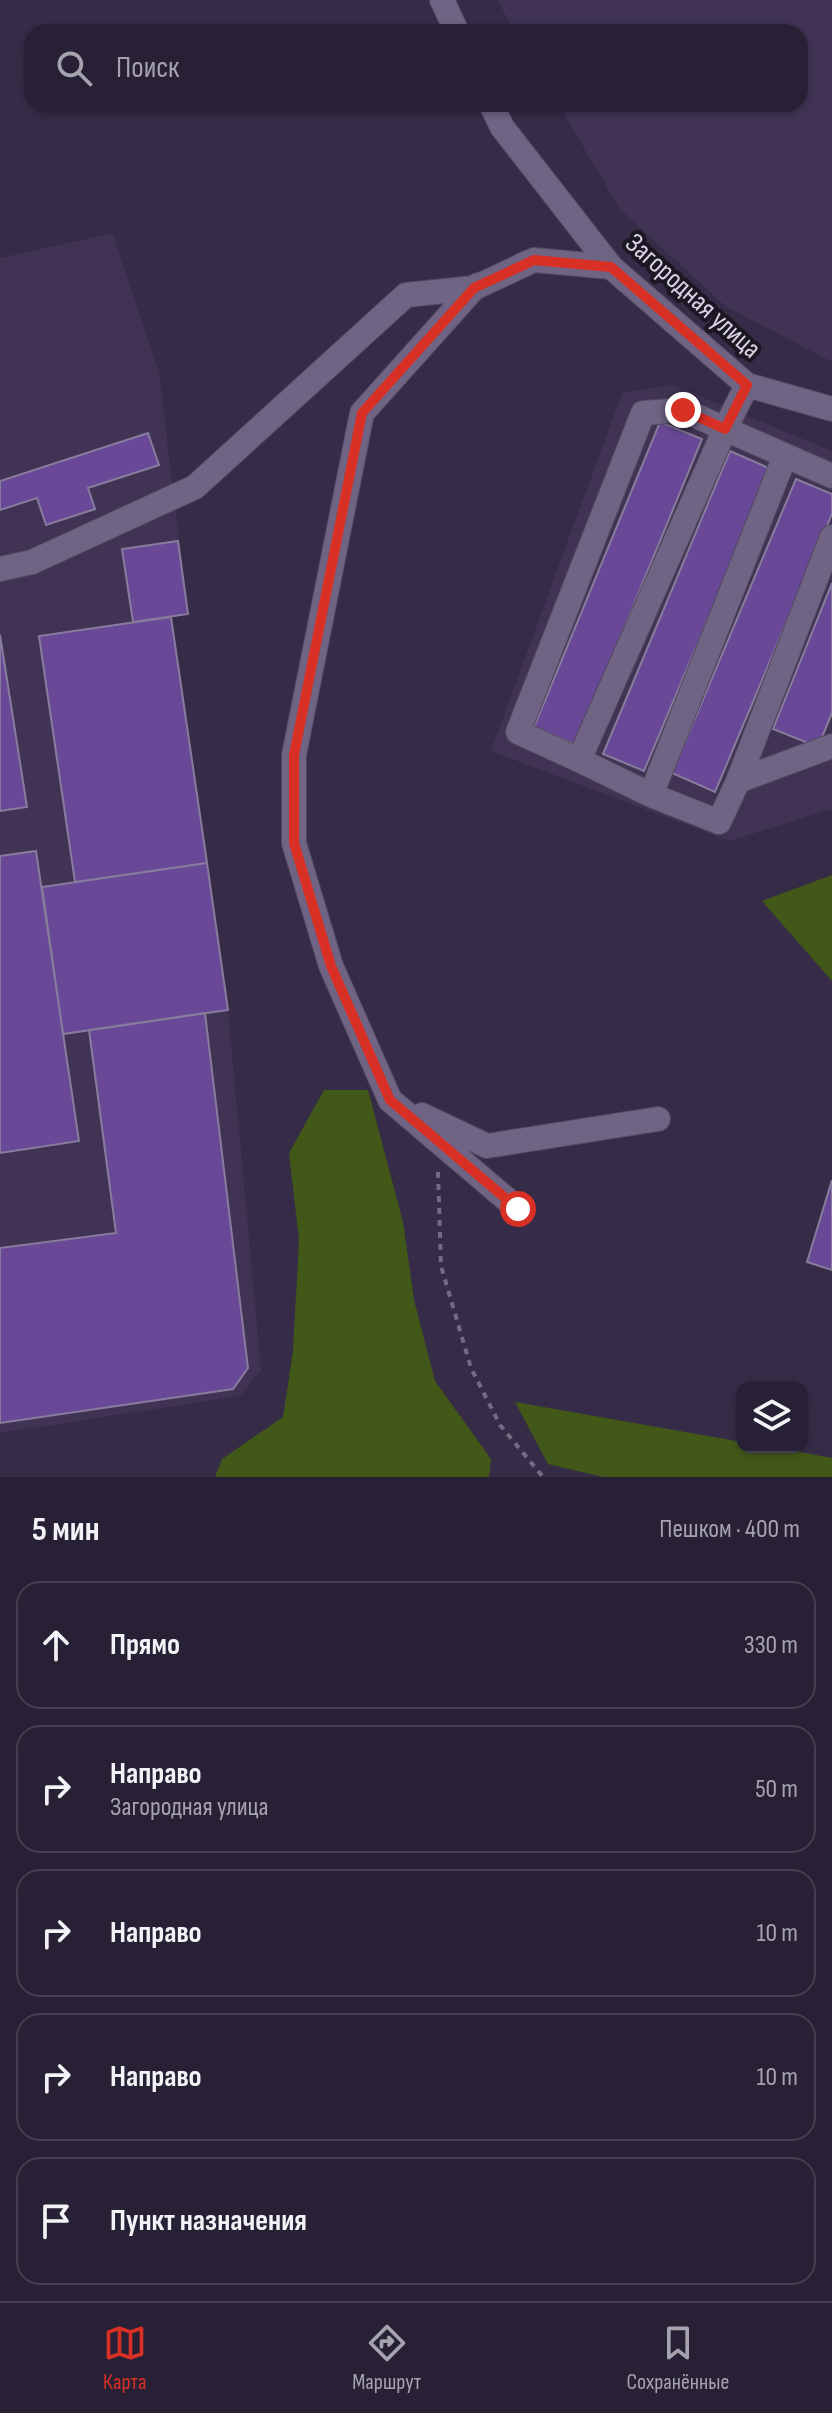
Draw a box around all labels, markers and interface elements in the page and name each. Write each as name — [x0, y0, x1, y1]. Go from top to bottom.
search box — [24, 24, 808, 112]
icon: search — [52, 46, 96, 90]
text: Поиск — [116, 50, 179, 86]
street label: Загородная улица — [619, 227, 767, 365]
route end — [665, 392, 701, 428]
route start — [500, 1191, 536, 1227]
map controls — [736, 1381, 808, 1453]
button: layers — [736, 1381, 808, 1453]
text: 5 мин — [32, 1509, 100, 1550]
text: Пешком · 400 m — [659, 1514, 800, 1545]
icon: ahead — [34, 1623, 78, 1667]
text: Прямо — [110, 1627, 180, 1663]
text: 330 m — [744, 1630, 798, 1661]
text: Направо — [110, 1756, 202, 1792]
icon: right — [34, 1767, 78, 1811]
text: 50 m — [755, 1774, 798, 1805]
text: Загородная улица — [110, 1792, 269, 1823]
icon: right — [34, 1911, 78, 1955]
text: Направо — [110, 1915, 202, 1951]
text: 10 m — [756, 1918, 798, 1949]
icon: right — [34, 2055, 78, 2099]
text: Направо — [110, 2059, 202, 2095]
text: 10 m — [756, 2062, 798, 2093]
icon: arrive — [34, 2199, 78, 2243]
text: Пункт назначения — [110, 2203, 307, 2239]
tab: Карта — [103, 2321, 147, 2396]
tab: Маршрут — [352, 2321, 421, 2396]
tab: Сохранённые — [627, 2321, 729, 2396]

